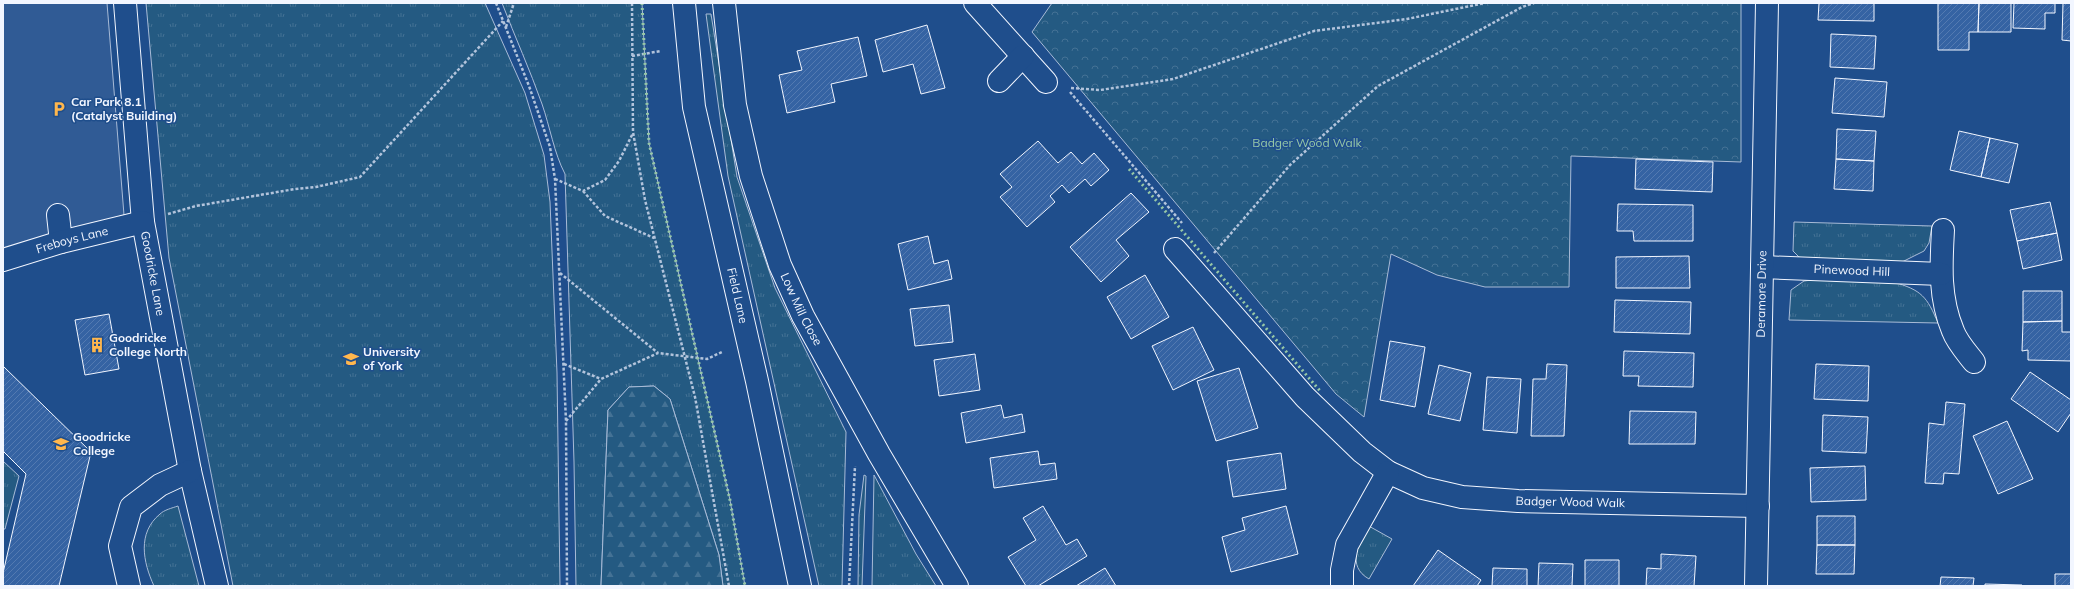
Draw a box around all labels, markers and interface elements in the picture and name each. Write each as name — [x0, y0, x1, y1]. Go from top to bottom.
place label: Car Park 8.1 (Catalyst Building) — [71, 94, 177, 123]
parking icon: Car Park 8.1 (Catalyst Building) — [50, 100, 68, 118]
park label: Badger Wood Walk — [1252, 135, 1363, 150]
street label: Freboys Lane — [34, 223, 110, 256]
street label: Goodricke Lane — [138, 230, 169, 317]
street label: Deramore Drive — [1753, 250, 1769, 338]
street label: Pinewood Hill — [1814, 261, 1890, 279]
street label: Field Lane — [724, 266, 752, 325]
street label: Low Mill Close — [777, 270, 826, 348]
place label: Goodricke College North — [109, 330, 187, 359]
building icon: Goodricke College North — [88, 336, 106, 354]
place label: University of York — [363, 344, 421, 373]
school or university icon: University of York — [342, 350, 360, 368]
place label: Goodricke College — [73, 429, 131, 458]
school or university icon: Goodricke College — [52, 435, 70, 453]
street label: Badger Wood Walk — [1515, 493, 1626, 510]

